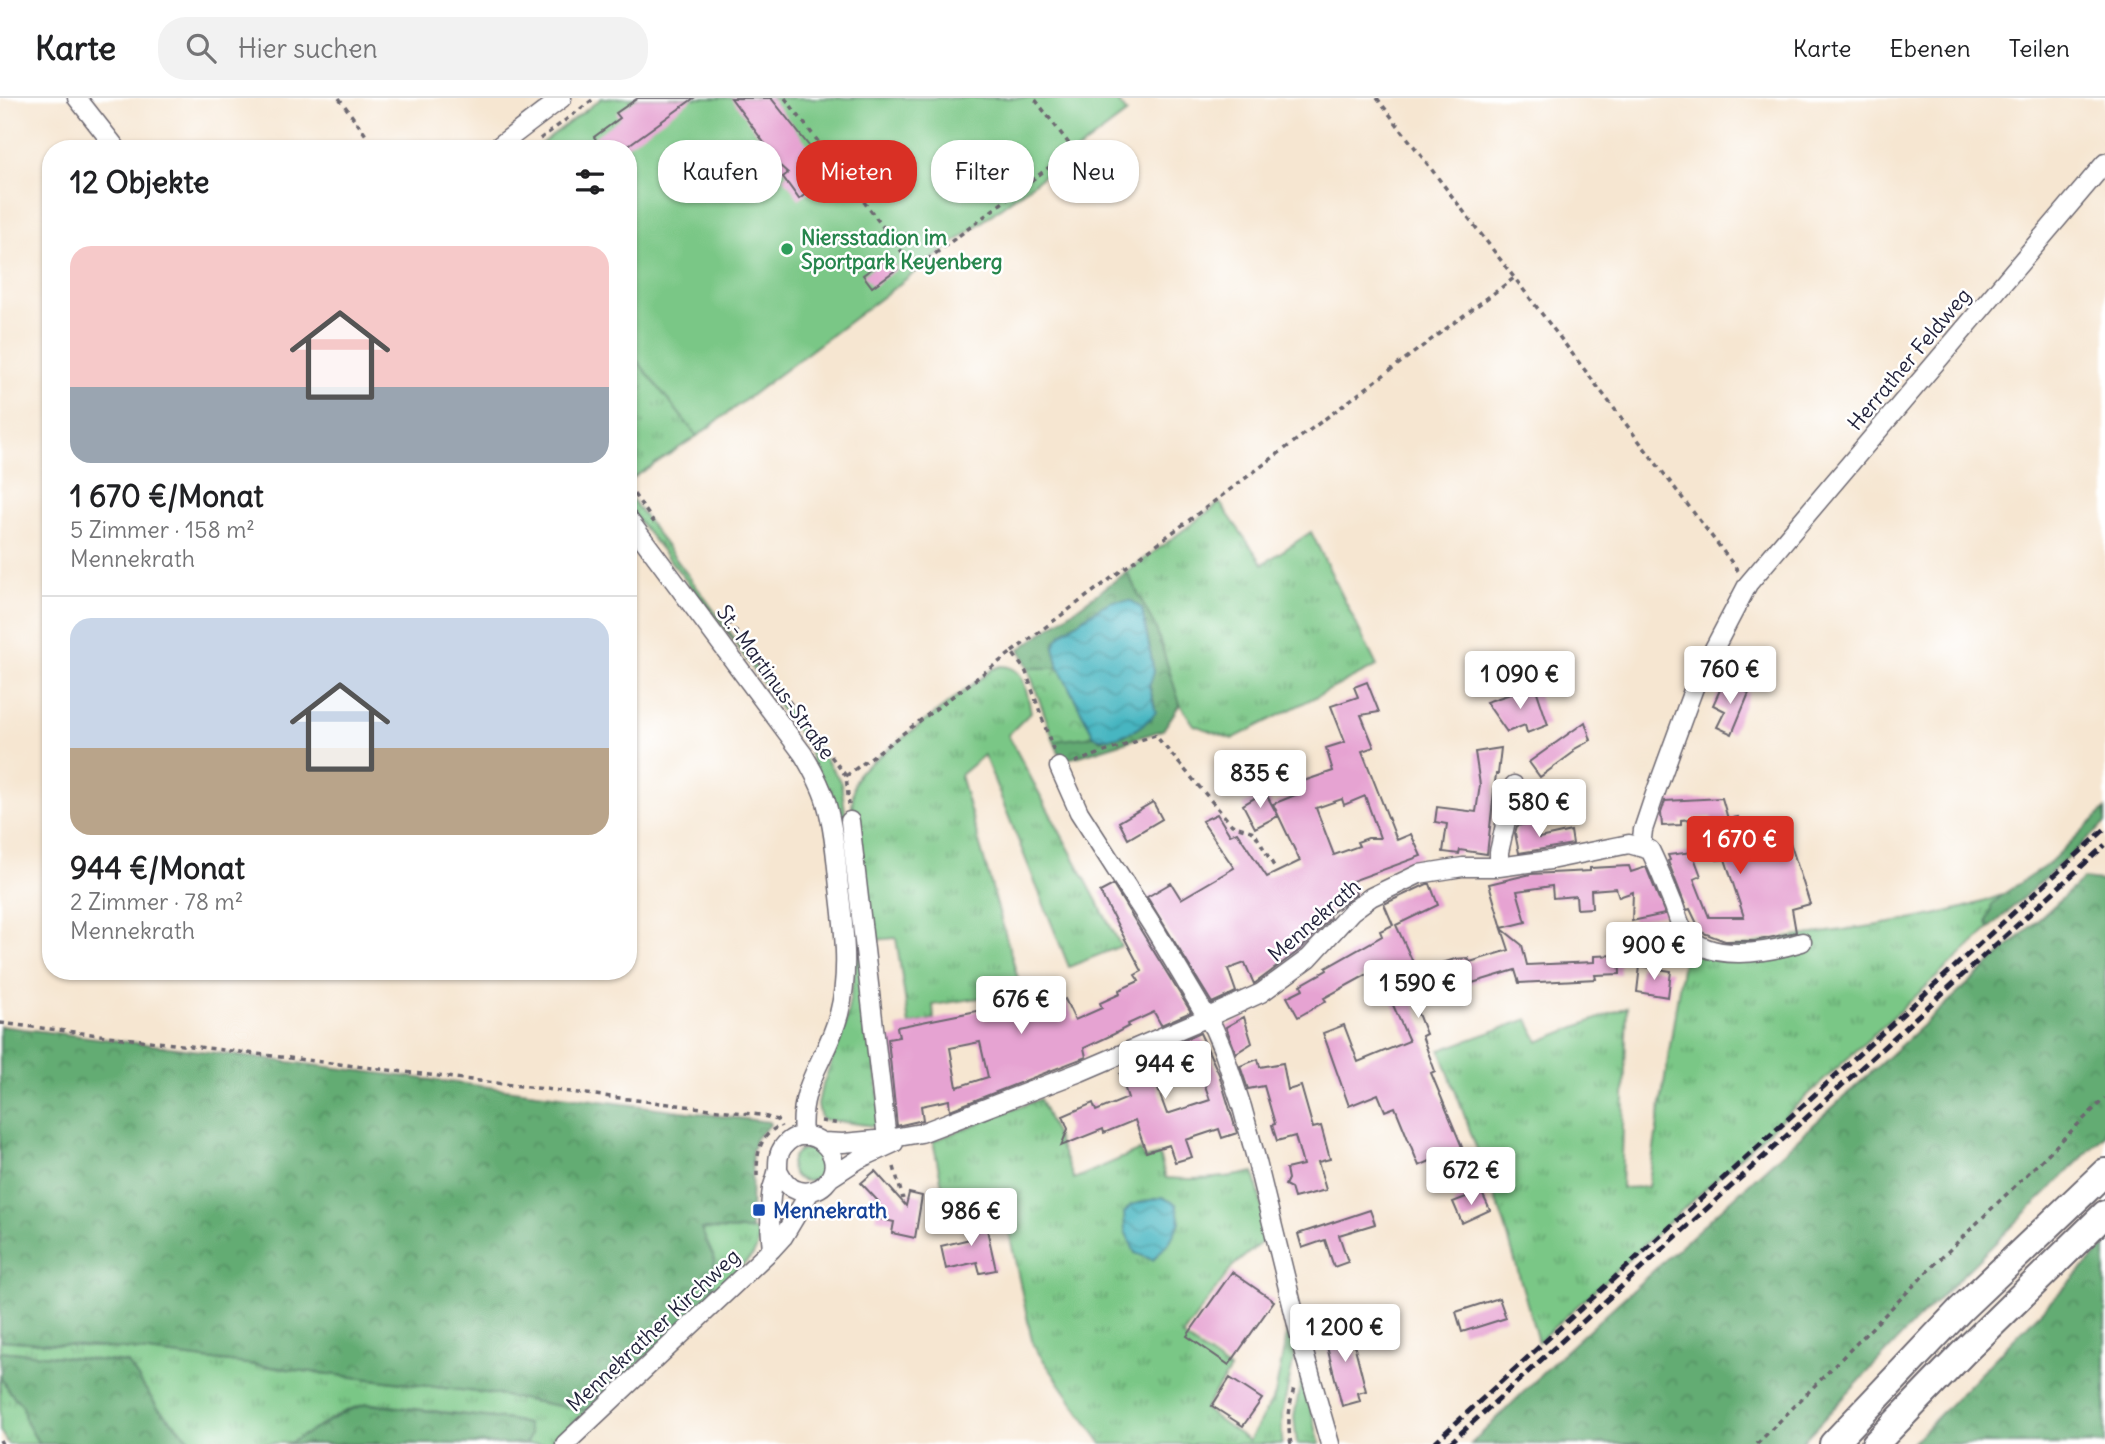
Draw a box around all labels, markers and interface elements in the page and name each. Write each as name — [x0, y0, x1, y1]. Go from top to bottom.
search box — [158, 17, 648, 80]
text: Karte — [35, 27, 116, 69]
icon: search — [182, 29, 220, 67]
text: Hier suchen — [238, 32, 378, 65]
text: Karte — [1793, 33, 1852, 63]
text: Ebenen — [1890, 33, 1971, 63]
text: Teilen — [2009, 33, 2070, 63]
chip: Kaufen — [658, 140, 782, 203]
chip: Mieten — [796, 140, 917, 203]
chip: Filter — [931, 140, 1034, 203]
chip: Neu — [1048, 140, 1139, 203]
text: 12 Objekte — [70, 163, 209, 201]
icon: filters — [571, 163, 609, 201]
place label: Niersstadion im Sportpark Keyenberg — [801, 224, 1002, 275]
marker: Niersstadion im Sportpark Keyenberg — [779, 241, 795, 257]
street label: Herrather Feldweg — [1841, 282, 1977, 436]
icon: home — [277, 292, 403, 418]
text: 1 670 €/Monat — [70, 477, 264, 515]
text: 5 Zimmer · 158 m² — [70, 515, 255, 544]
text: Mennekrath — [70, 544, 195, 573]
street label: St.-Martinus-Straße — [711, 599, 841, 765]
pin: 760 € — [1681, 646, 1779, 706]
pin: 1 090 € — [1455, 652, 1585, 711]
text: 760 € — [1700, 654, 1760, 683]
text: 1 090 € — [1481, 659, 1559, 688]
icon: home — [277, 664, 403, 790]
pin: 835 € — [1211, 750, 1309, 810]
text: 835 € — [1230, 758, 1290, 787]
pin: 580 € — [1490, 780, 1588, 839]
text: 580 € — [1508, 787, 1570, 816]
pin: 1 670 € — [1675, 816, 1805, 876]
text: 1 670 € — [1703, 824, 1777, 853]
text: 944 €/Monat — [70, 849, 245, 887]
street label: Mennekrath — [1262, 872, 1366, 968]
text: 2 Zimmer · 78 m² — [70, 887, 243, 916]
text: Mennekrath — [70, 916, 195, 945]
pin: 900 € — [1605, 922, 1703, 982]
text: 900 € — [1622, 930, 1686, 959]
pin: 1 590 € — [1353, 960, 1483, 1020]
text: 1 590 € — [1380, 968, 1456, 997]
pin: 676 € — [972, 976, 1070, 1036]
text: 676 € — [992, 984, 1050, 1013]
pin: 944 € — [1116, 1042, 1214, 1101]
text: 944 € — [1135, 1049, 1195, 1078]
pin: 672 € — [1422, 1148, 1520, 1207]
text: 672 € — [1442, 1155, 1500, 1184]
pin: 986 € — [922, 1188, 1020, 1248]
text: 986 € — [941, 1196, 1001, 1225]
place label: Mennekrath — [773, 1197, 887, 1224]
marker: Mennekrath — [751, 1202, 767, 1218]
street label: Mennekrather Kirchweg — [561, 1243, 745, 1417]
pin: 1 200 € — [1280, 1304, 1410, 1364]
text: 1 200 € — [1306, 1312, 1384, 1341]

